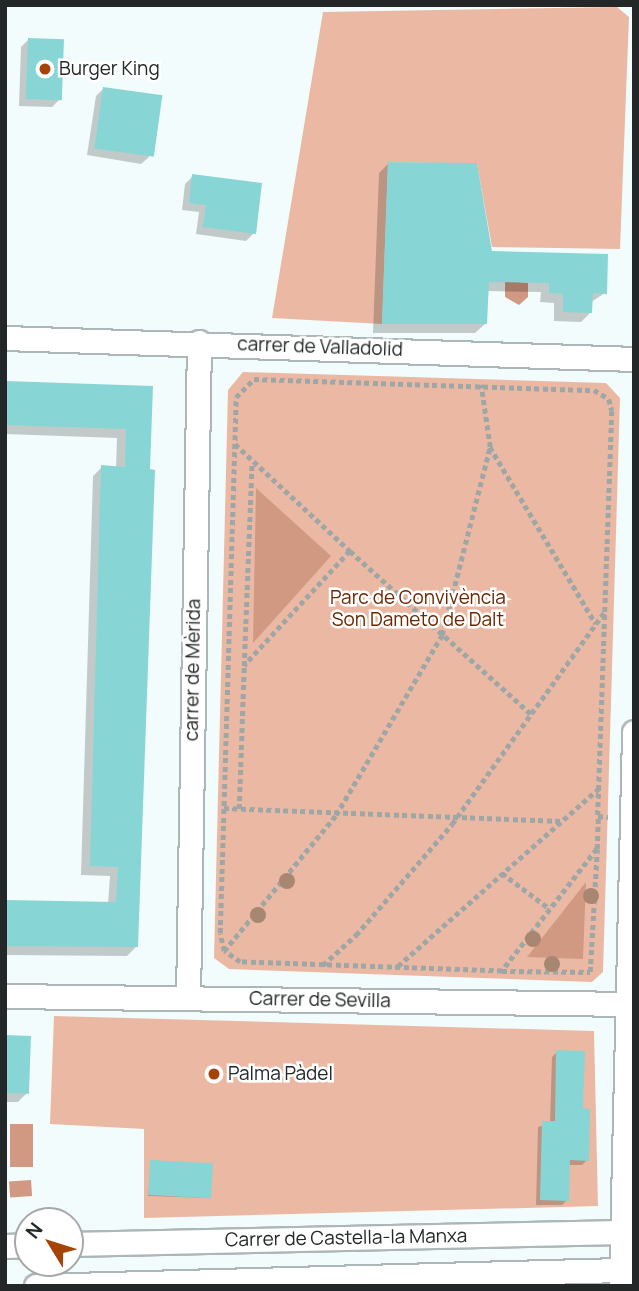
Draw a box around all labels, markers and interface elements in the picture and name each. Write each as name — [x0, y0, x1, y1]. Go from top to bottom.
place label: Burger King — [59, 58, 160, 80]
marker: Burger King — [37, 61, 53, 77]
street label: carrer de Valladolid — [237, 333, 403, 361]
park label: Parc de Convivència Son Dameto de Dalt — [330, 587, 506, 631]
street label: carrer de Mèrida — [180, 599, 206, 741]
street label: Carrer de Sevilla — [249, 987, 391, 1013]
place label: Palma Pàdel — [228, 1063, 333, 1085]
marker: Palma Pàdel — [206, 1066, 222, 1082]
north arrow — [14, 1207, 84, 1277]
text: N — [20, 1217, 48, 1244]
street label: Carrer de Castella-la Manxa — [225, 1224, 467, 1252]

